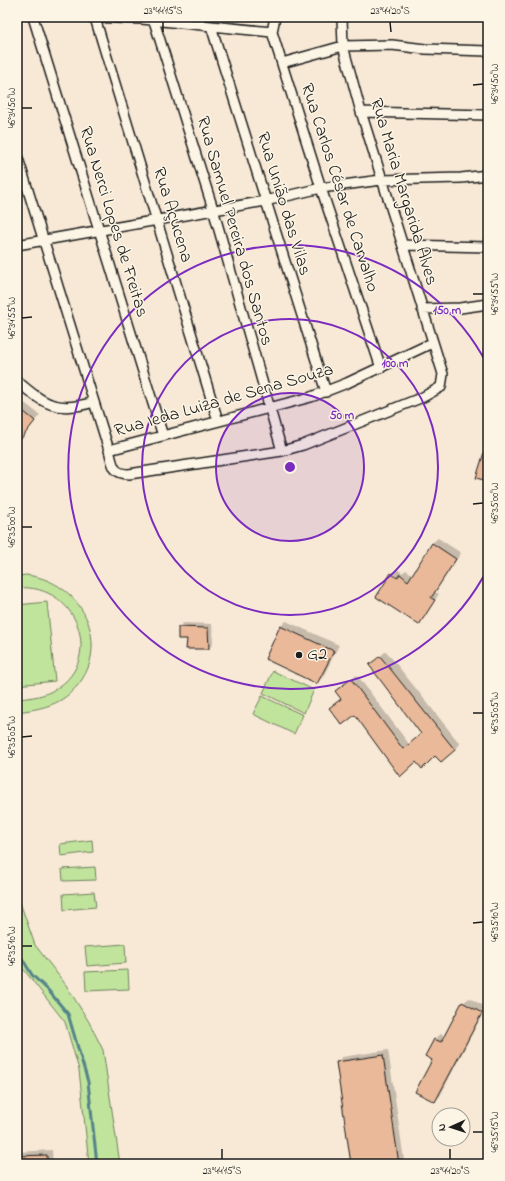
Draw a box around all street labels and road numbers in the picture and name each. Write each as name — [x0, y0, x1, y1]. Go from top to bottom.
street label: Rua Carlos César de Carvalho — [293, 80, 385, 296]
street label: Rua Maria Margarida Alves — [361, 95, 444, 289]
street label: Rua Samuel Pereira dos Santos — [189, 113, 279, 349]
street label: Rua Nerci Lopes de Freitas — [72, 123, 154, 321]
street label: Rua União das Vilas — [249, 129, 317, 279]
street label: Rua Açucena — [145, 164, 199, 266]
street label: Rua Ieda Luiza de Sena Souza — [111, 357, 337, 445]

